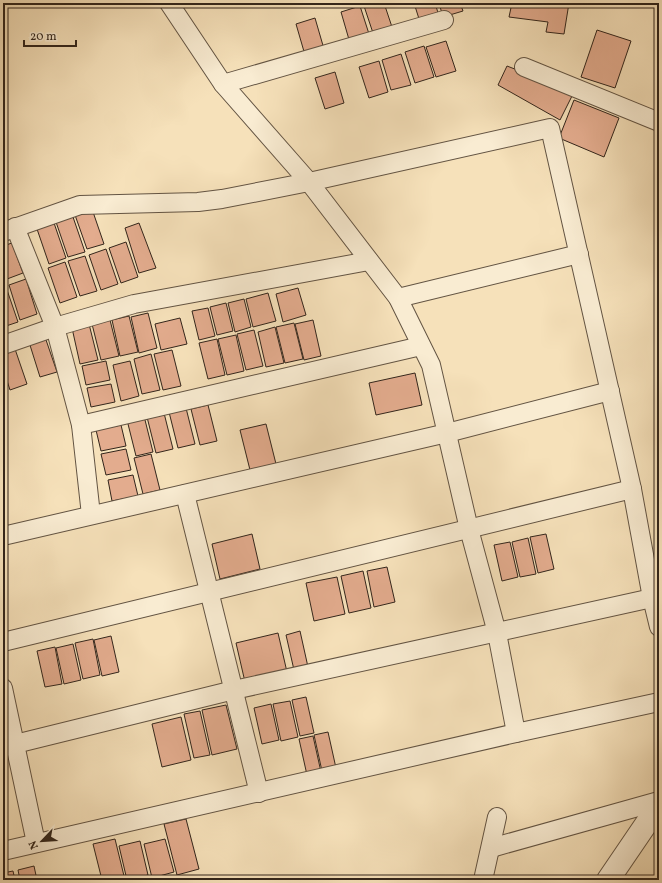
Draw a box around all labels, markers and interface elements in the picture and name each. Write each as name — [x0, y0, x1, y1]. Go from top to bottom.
scale bar — [24, 22, 76, 48]
text: 20 m — [30, 29, 57, 45]
north arrow — [22, 821, 62, 861]
text: N — [26, 838, 43, 851]

